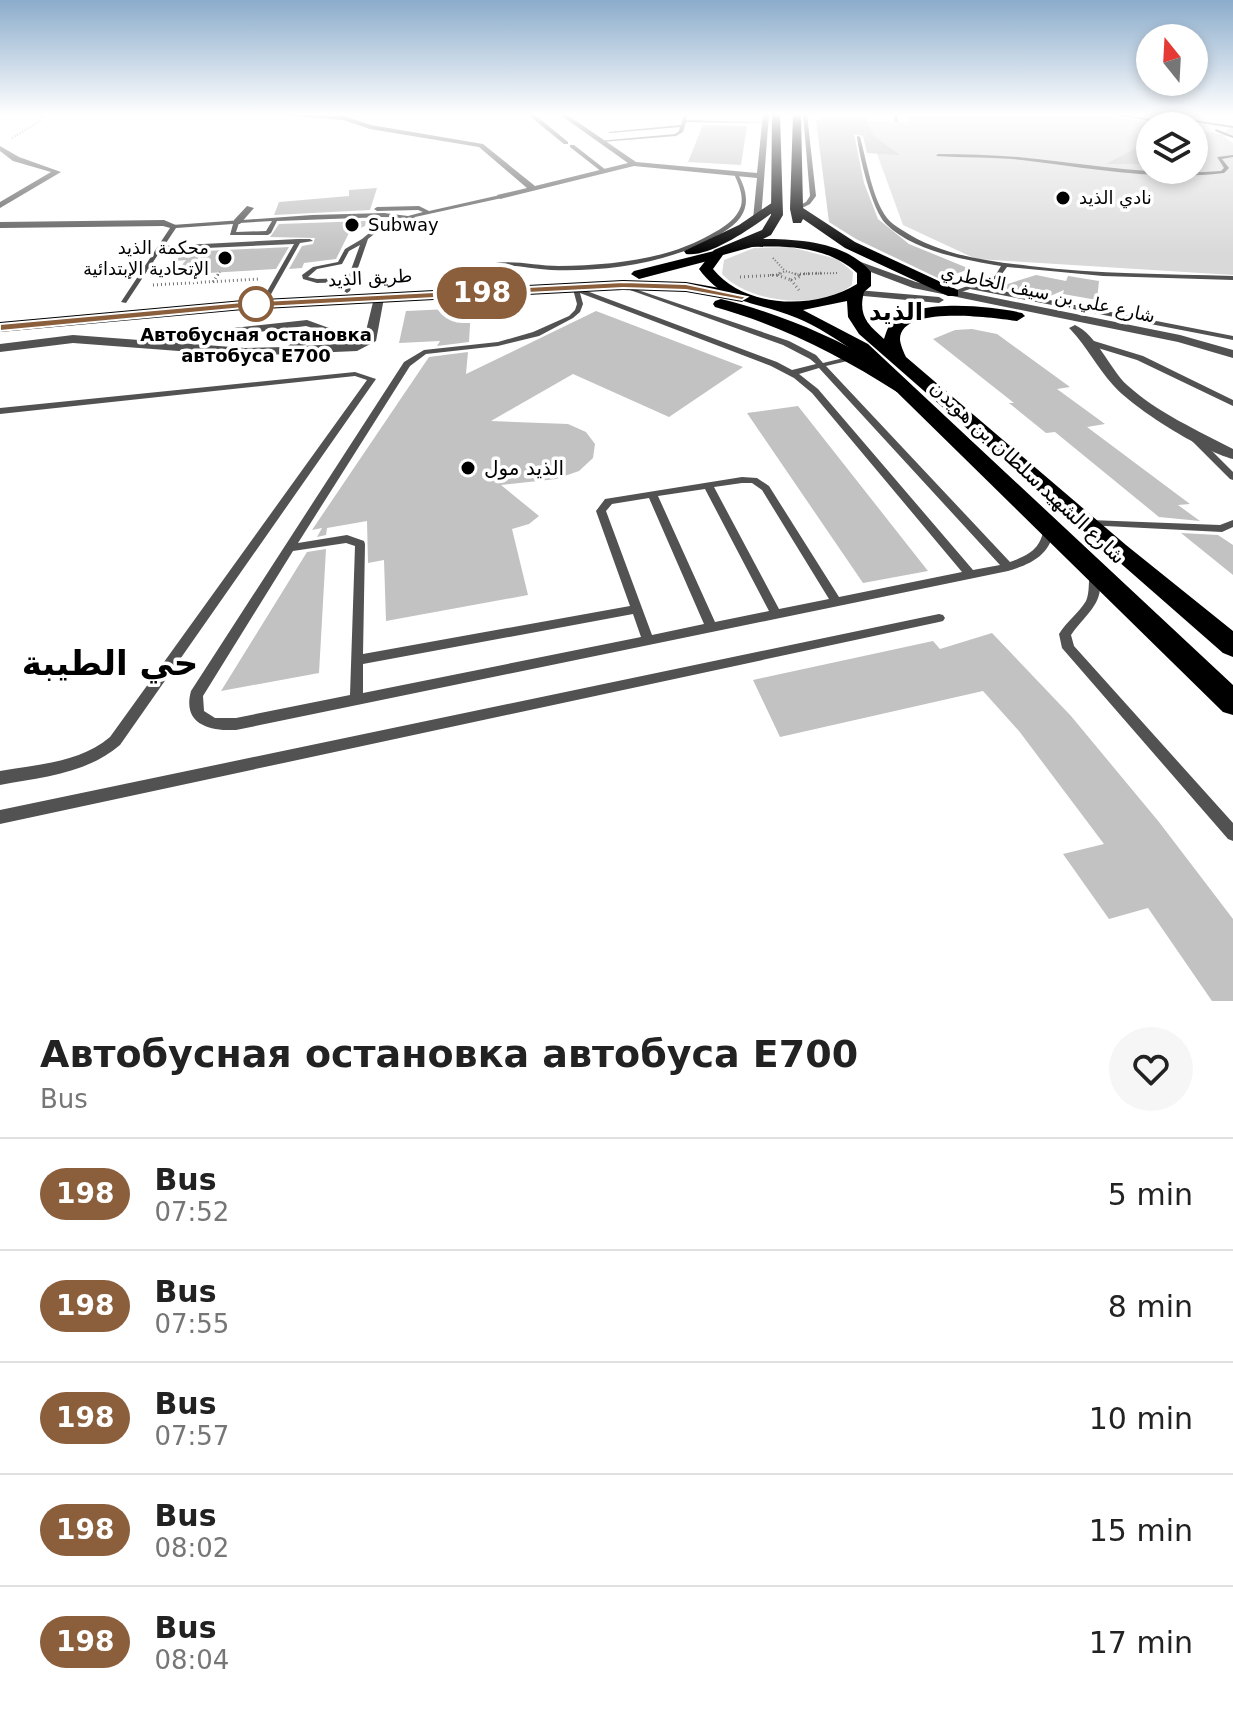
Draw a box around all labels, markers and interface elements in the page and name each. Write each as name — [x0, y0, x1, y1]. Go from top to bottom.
north arrow — [1136, 24, 1208, 96]
map controls — [1136, 24, 1208, 184]
button: layers — [1136, 112, 1208, 184]
place label: نادي الذيد — [1079, 187, 1152, 209]
marker: نادي الذيد — [1054, 189, 1072, 207]
place label: Subway — [368, 214, 439, 235]
marker: Subway — [343, 216, 361, 234]
place label: محكمة الذيد الإتحادية الإبتدائية — [83, 237, 209, 279]
marker: محكمة الذيد الإتحادية الإبتدائية — [216, 249, 234, 267]
street label: شارع علي بن سيف الخاطري — [939, 261, 1157, 327]
street label: طريق الذيد — [327, 265, 413, 291]
line badge: 198 — [436, 267, 528, 319]
text: 198 — [453, 276, 511, 309]
marker: Автобусная остановка автобуса Е700 — [239, 287, 273, 321]
district label: الذيد — [869, 298, 923, 326]
place label: Автобусная остановка автобуса Е700 — [140, 324, 372, 366]
street label: شارع الشهيد سلطان بن هويدن — [925, 375, 1131, 569]
place label: الذيد مول — [484, 456, 564, 480]
marker: الذيد مول — [459, 459, 477, 477]
district label: حي الطيبة — [22, 643, 198, 684]
button: heart — [1109, 1027, 1193, 1111]
text: Автобусная остановка автобуса Е700 — [40, 1032, 858, 1076]
text: Bus — [40, 1084, 88, 1114]
text: Bus — [154, 1162, 217, 1197]
text: 198 — [56, 1177, 114, 1210]
text: 5 min — [1108, 1177, 1193, 1212]
text: 07:52 — [154, 1197, 229, 1227]
text: Bus — [154, 1274, 217, 1309]
text: 198 — [56, 1289, 114, 1322]
text: 8 min — [1108, 1289, 1193, 1324]
text: 07:55 — [154, 1309, 229, 1339]
text: Bus — [154, 1386, 217, 1421]
text: 198 — [56, 1401, 114, 1434]
text: 10 min — [1089, 1401, 1193, 1436]
text: 07:57 — [154, 1421, 229, 1451]
text: Bus — [154, 1498, 217, 1533]
text: 198 — [56, 1513, 114, 1546]
text: 15 min — [1089, 1513, 1193, 1548]
text: 08:02 — [154, 1533, 229, 1563]
text: Bus — [154, 1610, 217, 1645]
text: 198 — [56, 1625, 114, 1658]
text: 17 min — [1089, 1625, 1193, 1660]
text: 08:04 — [154, 1645, 229, 1675]

